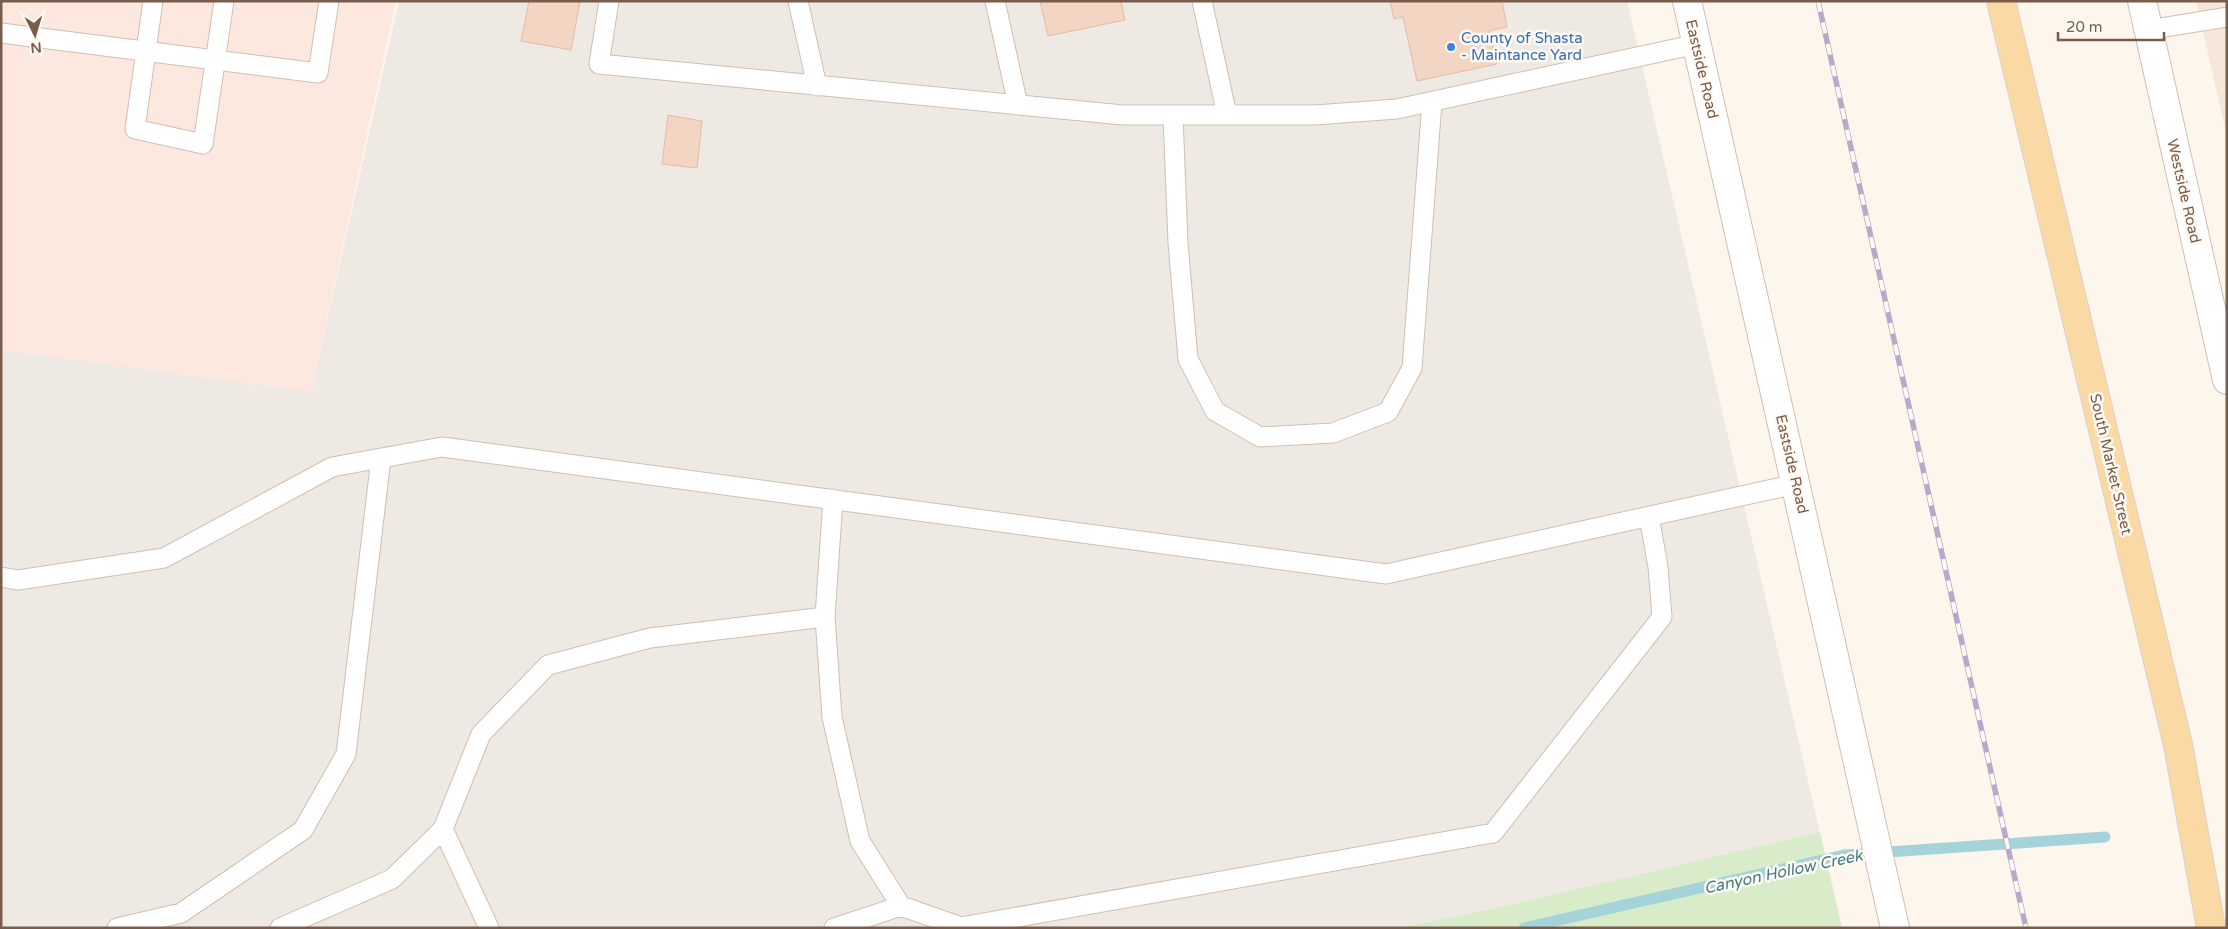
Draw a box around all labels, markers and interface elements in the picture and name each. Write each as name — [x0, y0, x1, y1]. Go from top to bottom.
north arrow — [10, 10, 60, 60]
scale bar — [2058, 10, 2164, 42]
street label: Eastside Road — [1682, 18, 1722, 120]
text: 20 m — [2066, 18, 2103, 36]
place label: County of Shasta - Maintance Yard — [1461, 29, 1583, 64]
text: N — [30, 38, 42, 56]
marker: County of Shasta - Maintance Yard — [1445, 41, 1457, 53]
street label: Westside Road — [2163, 137, 2205, 245]
street label: South Market Street — [2086, 392, 2136, 536]
street label: Eastside Road — [1772, 413, 1812, 515]
water label: Canyon Hollow Creek — [1702, 845, 1866, 899]

